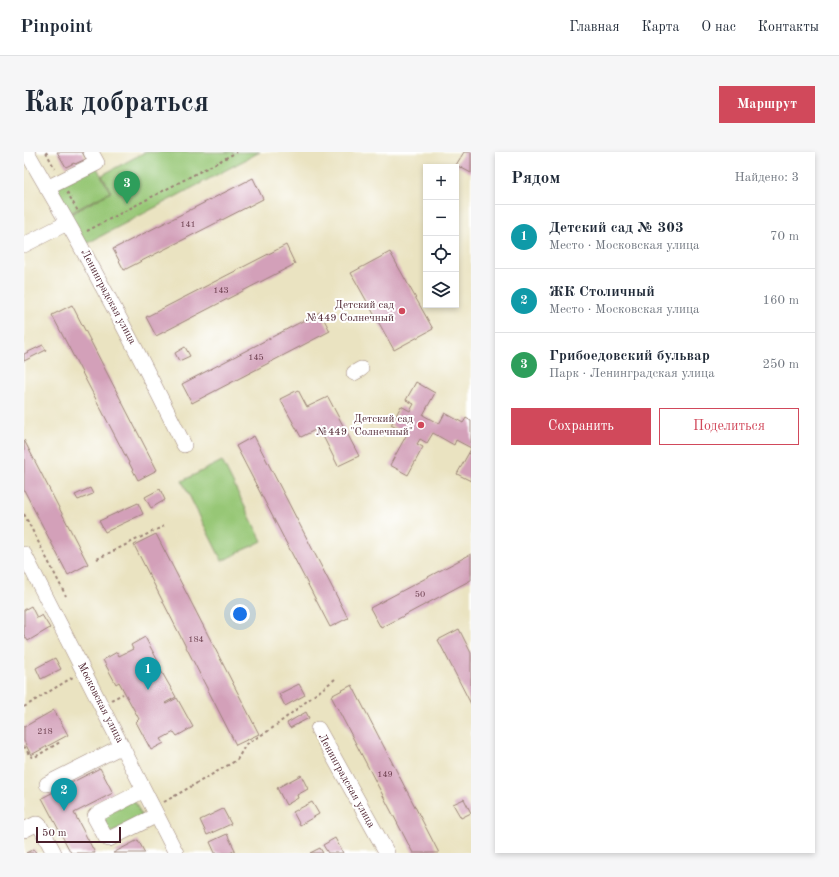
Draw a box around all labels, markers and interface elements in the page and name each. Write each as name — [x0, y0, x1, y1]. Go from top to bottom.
text: Pinpoint — [20, 18, 93, 37]
text: Главная — [569, 20, 619, 34]
text: Карта — [641, 20, 679, 34]
text: О нас — [701, 20, 736, 34]
text: Контакты — [758, 20, 819, 34]
button: Маршрут — [719, 86, 815, 123]
text: Как добраться — [24, 90, 209, 118]
map controls — [423, 164, 459, 308]
button: + — [423, 164, 459, 200]
text: Рядом — [511, 170, 560, 187]
pin: 3 — [114, 171, 140, 204]
text: Найдено: 3 — [735, 171, 799, 184]
button: − — [423, 200, 459, 236]
house number: 141 — [180, 220, 196, 229]
text: Детский сад № 303 — [549, 221, 684, 236]
text: 1 — [520, 230, 528, 243]
text: 70 m — [770, 230, 799, 243]
button: locate — [423, 236, 459, 272]
text: Место · Московская улица — [549, 239, 700, 252]
street label: Ленинградская улица — [78, 248, 138, 347]
button: layers — [423, 272, 459, 308]
text: ЖК Столичный — [549, 285, 655, 300]
house number: 143 — [213, 286, 229, 295]
text: 2 — [520, 294, 528, 307]
text: 160 m — [762, 294, 799, 307]
place label: Детский сад №449 Солнечный — [306, 300, 395, 324]
text: Место · Московская улица — [549, 303, 700, 316]
marker: Детский сад №449 Солнечный — [397, 306, 407, 316]
text: Грибоедовский бульвар — [549, 349, 710, 364]
house number: 145 — [248, 353, 264, 362]
text: 3 — [520, 358, 528, 371]
text: 250 m — [762, 358, 799, 371]
text: Парк · Ленинградская улица — [549, 367, 715, 380]
button: Сохранить — [511, 408, 651, 445]
button: Поделиться — [659, 408, 799, 445]
place label: Детский сад №449 "Солнечный" — [316, 414, 414, 438]
marker: Детский сад №449 "Солнечный" — [416, 420, 426, 430]
house number: 50 — [415, 590, 425, 599]
your location — [230, 604, 250, 624]
house number: 184 — [188, 635, 204, 644]
pin: 1 — [135, 657, 161, 690]
street label: Московская улица — [75, 661, 125, 745]
house number: 218 — [37, 727, 53, 736]
street label: Ленинградская улица — [316, 732, 377, 830]
house number: 149 — [377, 770, 393, 779]
pin: 2 — [51, 778, 77, 811]
scale bar — [36, 825, 121, 844]
text: 50 m — [42, 828, 67, 839]

